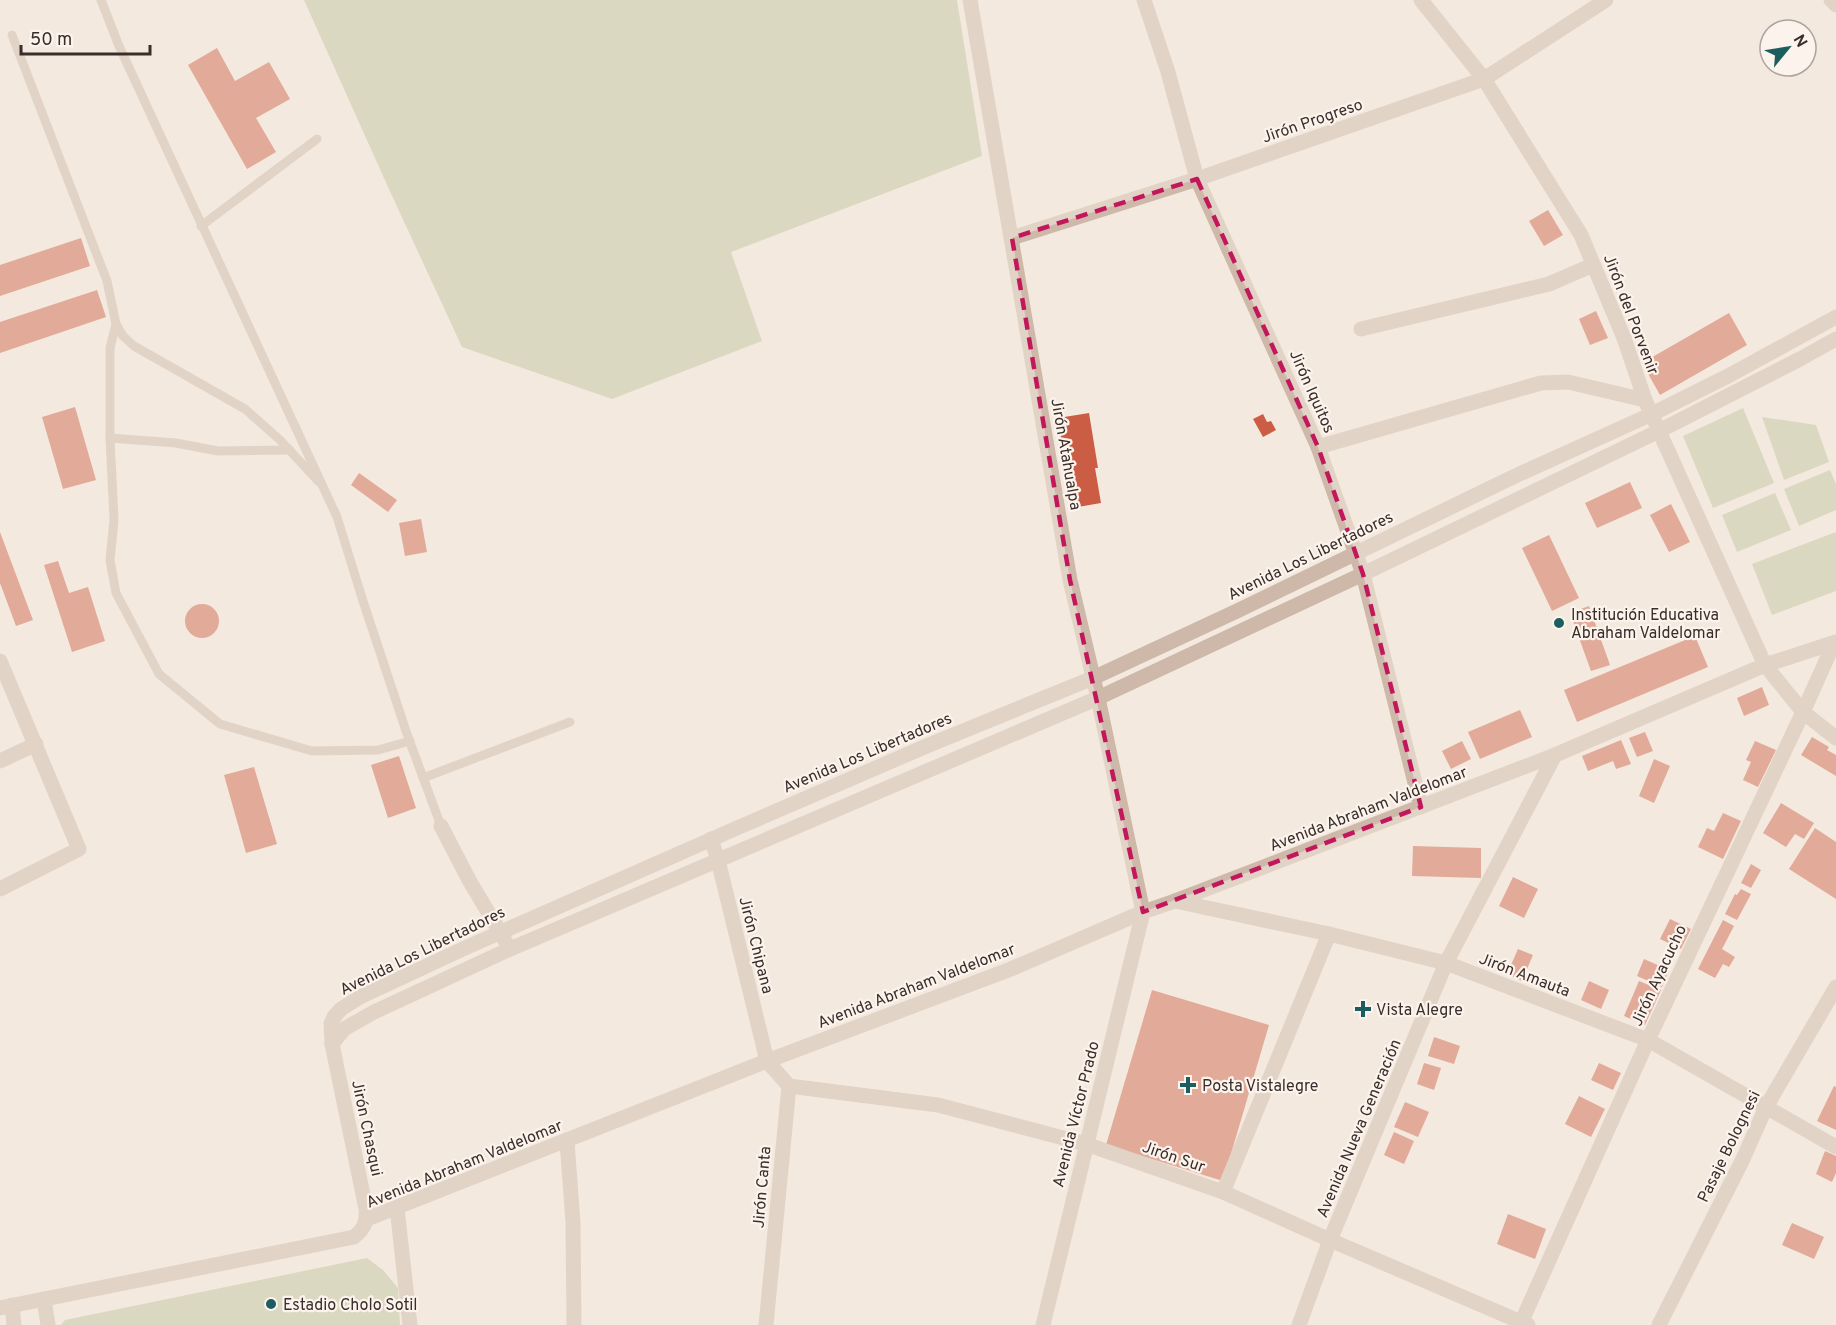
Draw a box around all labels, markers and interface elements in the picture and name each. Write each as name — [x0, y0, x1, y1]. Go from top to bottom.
scale bar — [21, 18, 150, 56]
north arrow — [1758, 18, 1818, 78]
text: 50 m — [30, 29, 72, 52]
text: N — [1788, 32, 1811, 51]
street label: Jirón Progreso — [1260, 95, 1366, 148]
street label: Jirón del Porvenir — [1598, 252, 1662, 378]
street label: Jirón Iquitos — [1284, 347, 1338, 437]
street label: Jirón Atahualpa — [1045, 397, 1085, 512]
street label: Avenida Los Libertadores — [1225, 508, 1397, 606]
place label: Institución Educativa Abraham Valdelomar — [1571, 606, 1721, 644]
marker: Institución Educativa Abraham Valdelomar — [1552, 616, 1566, 630]
street label: Avenida Los Libertadores — [780, 709, 955, 799]
street label: Avenida Abraham Valdelomar — [1267, 763, 1470, 857]
street label: Jirón Chipana — [733, 895, 777, 996]
street label: Avenida Los Libertadores — [337, 903, 509, 1001]
street label: Jirón Ayacucho — [1628, 922, 1692, 1030]
street label: Avenida Abraham Valdelomar — [815, 940, 1018, 1034]
street label: Jirón Amauta — [1476, 949, 1573, 1002]
marker: Vista Alegre — [1354, 1000, 1372, 1018]
place label: Vista Alegre — [1376, 1001, 1463, 1021]
street label: Avenida Nueva Generación — [1313, 1036, 1407, 1221]
street label: Avenida Víctor Prado — [1049, 1039, 1105, 1190]
marker: Posta Vistalegre — [1179, 1076, 1197, 1094]
place label: Posta Vistalegre — [1202, 1077, 1318, 1097]
street label: Jirón Chasqui — [346, 1079, 386, 1178]
street label: Pasaje Bolognesi — [1694, 1088, 1766, 1206]
street label: Avenida Abraham Valdelomar — [364, 1116, 566, 1213]
street label: Jirón Sur — [1139, 1138, 1207, 1178]
street label: Jirón Canta — [749, 1145, 777, 1229]
place label: Estadio Cholo Sotil — [283, 1296, 417, 1316]
marker: Estadio Cholo Sotil — [264, 1297, 278, 1311]

